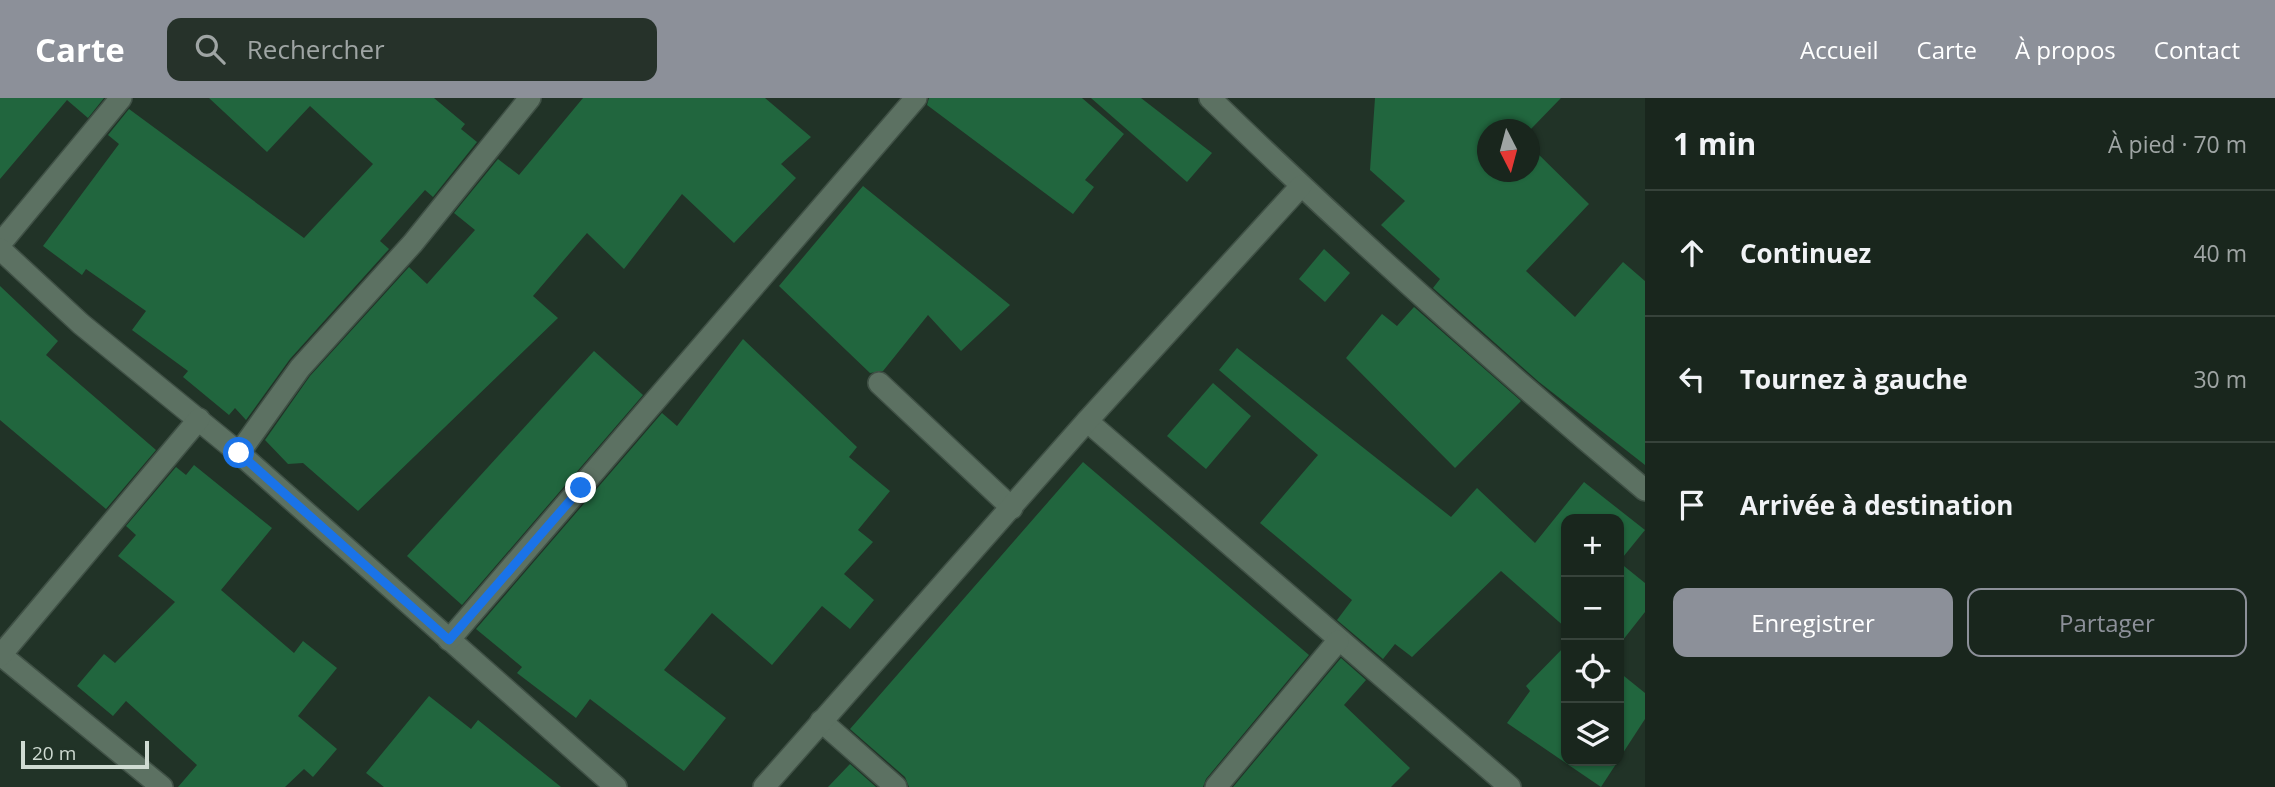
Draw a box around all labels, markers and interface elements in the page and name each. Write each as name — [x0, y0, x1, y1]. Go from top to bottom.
search box — [167, 18, 657, 81]
text: Carte — [35, 27, 125, 72]
icon: search — [191, 30, 229, 68]
text: Rechercher — [247, 31, 385, 67]
text: Accueil — [1800, 33, 1879, 66]
text: Carte — [1917, 33, 1977, 66]
text: À propos — [2015, 33, 2116, 66]
text: Contact — [2154, 33, 2240, 66]
north arrow — [1477, 119, 1540, 182]
text: 1 min — [1673, 123, 1756, 164]
text: À pied · 70 m — [2108, 128, 2247, 160]
icon: ahead — [1673, 234, 1711, 272]
text: Continuez — [1740, 235, 1871, 271]
text: 40 m — [2193, 237, 2247, 269]
icon: left — [1673, 360, 1711, 398]
text: Tournez à gauche — [1740, 361, 1968, 397]
text: 30 m — [2193, 363, 2247, 395]
route start — [223, 437, 254, 468]
route end — [565, 472, 596, 503]
icon: arrive — [1673, 486, 1711, 524]
text: Arrivée à destination — [1740, 487, 2013, 523]
map controls — [1561, 514, 1624, 766]
button: + — [1561, 514, 1624, 577]
button: − — [1561, 577, 1624, 640]
button: Enregistrer — [1673, 588, 1953, 657]
button: Partager — [1967, 588, 2247, 657]
button: locate — [1561, 640, 1624, 703]
button: layers — [1561, 703, 1624, 766]
scale bar — [21, 738, 149, 770]
text: 20 m — [32, 740, 76, 766]

